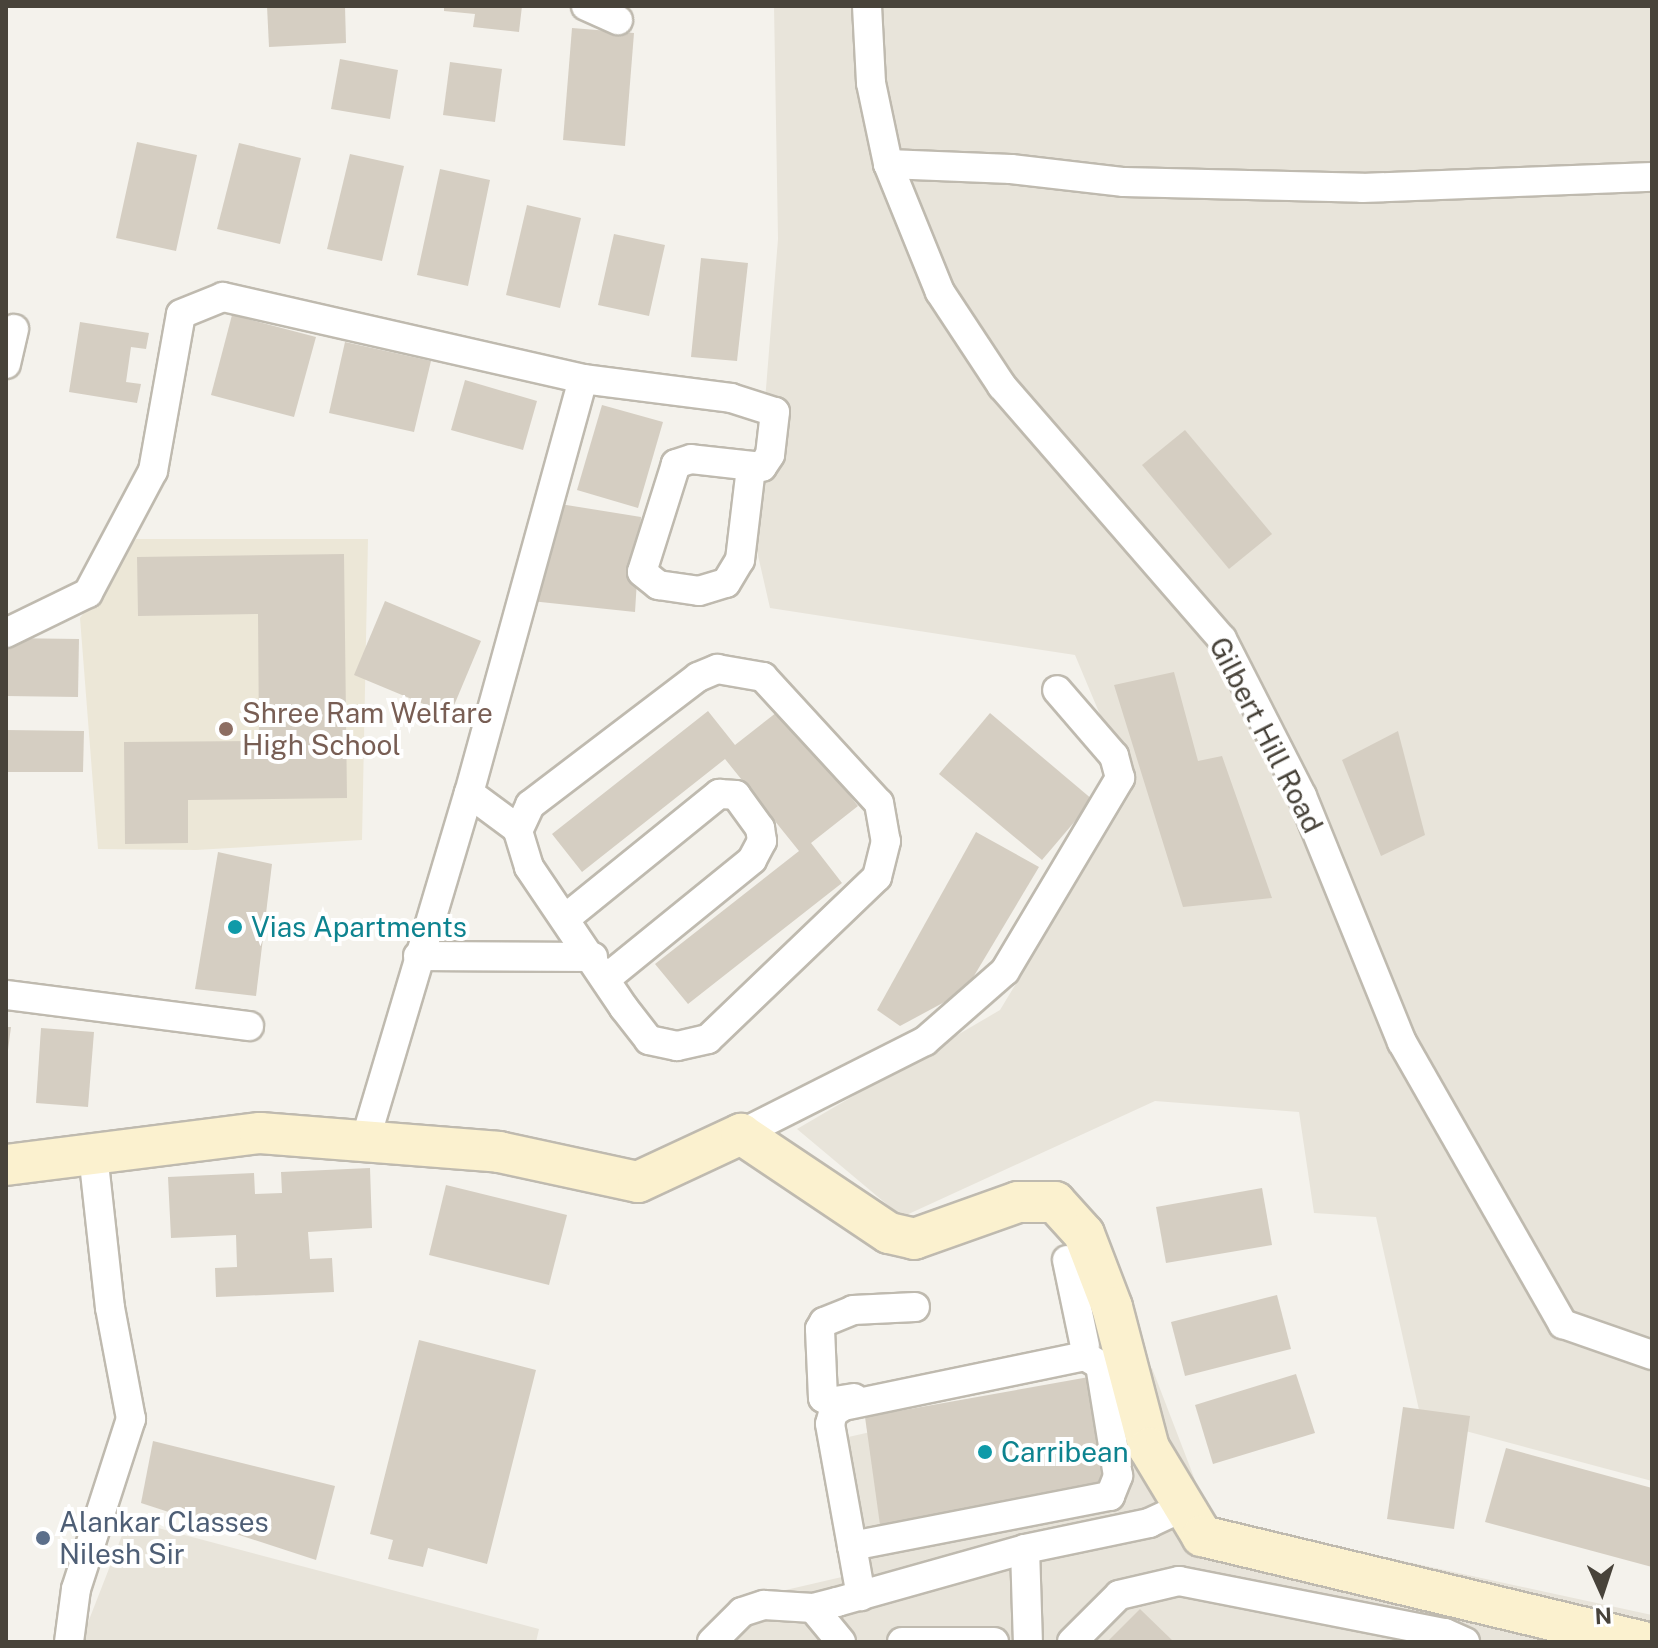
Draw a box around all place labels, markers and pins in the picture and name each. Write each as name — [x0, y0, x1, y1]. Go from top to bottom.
place label: Shree Ram Welfare High School — [242, 696, 494, 762]
marker: Shree Ram Welfare High School — [217, 720, 235, 738]
place label: Vias Apartments — [251, 910, 467, 944]
marker: Vias Apartments — [226, 918, 244, 936]
place label: Carribean — [1001, 1435, 1129, 1469]
marker: Carribean — [976, 1443, 994, 1461]
place label: Alankar Classes Nilesh Sir — [59, 1505, 269, 1571]
marker: Alankar Classes Nilesh Sir — [34, 1529, 52, 1547]

